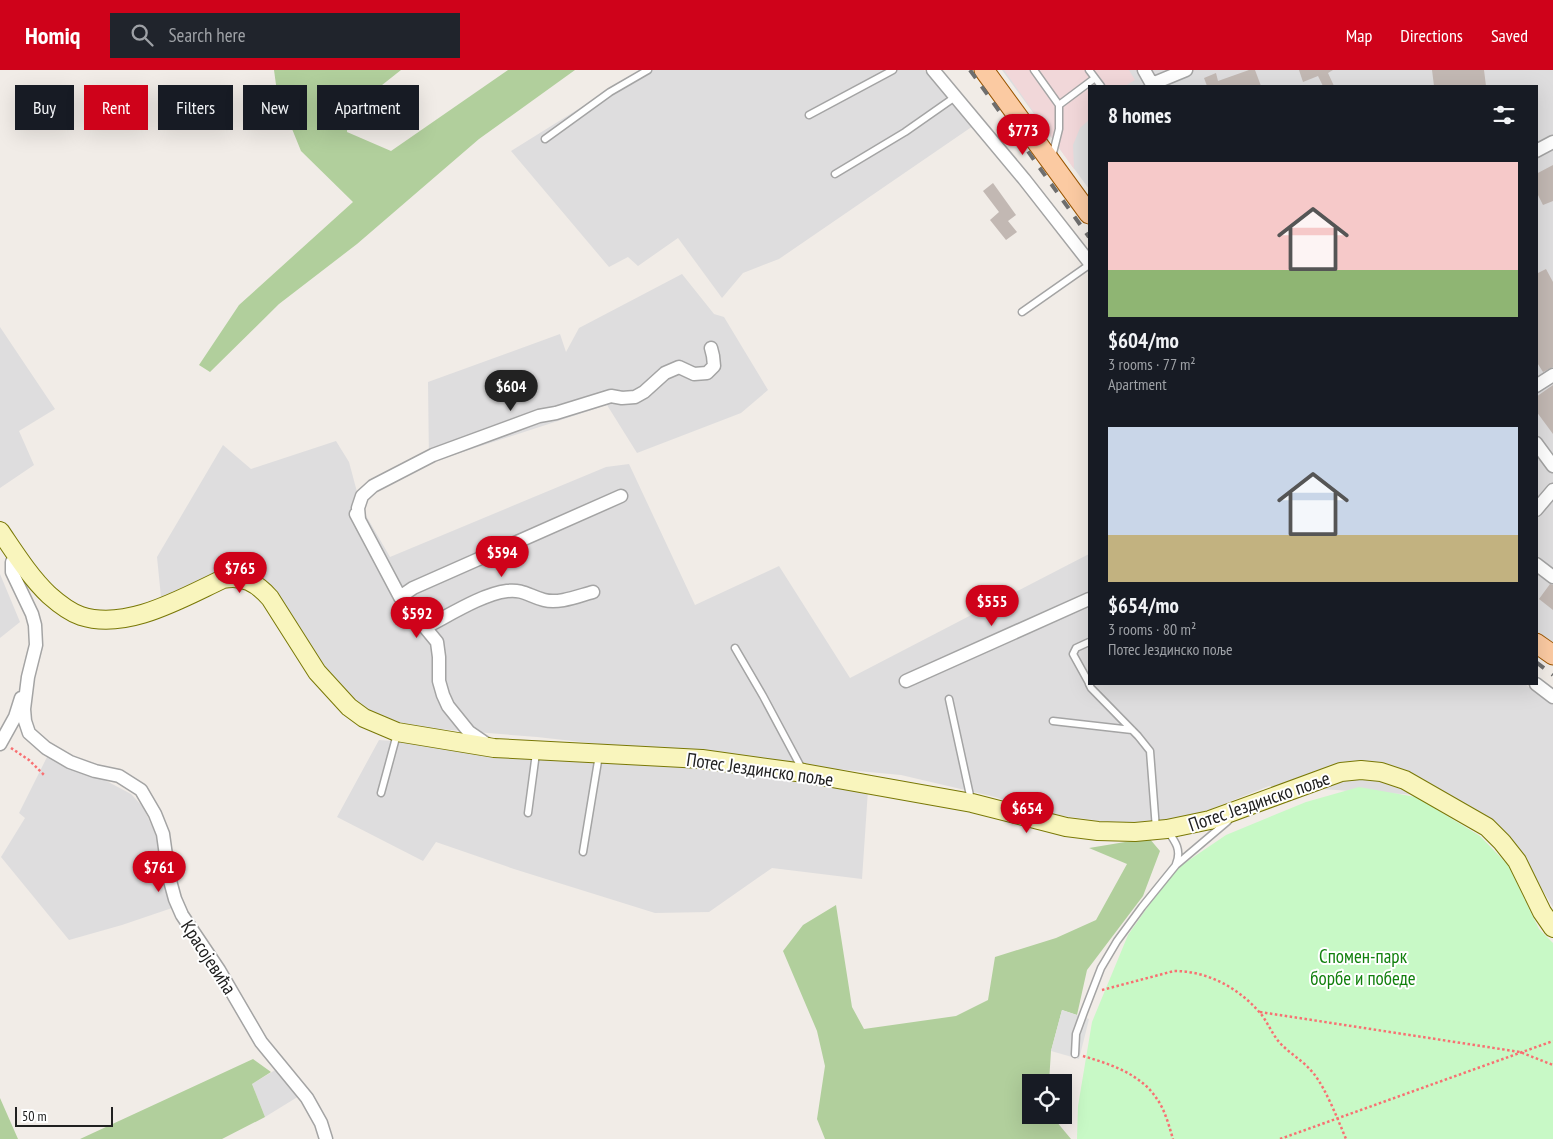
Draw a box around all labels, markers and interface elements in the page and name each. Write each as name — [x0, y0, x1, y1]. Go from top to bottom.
search box — [110, 13, 460, 58]
text: Homiq — [25, 20, 80, 51]
icon: search — [128, 21, 156, 49]
text: Search here — [168, 23, 246, 47]
text: Map — [1346, 24, 1372, 47]
text: Directions — [1400, 24, 1463, 47]
text: Saved — [1491, 24, 1528, 47]
chip: Buy — [15, 85, 74, 130]
chip: Rent — [84, 85, 148, 130]
chip: Filters — [158, 85, 233, 130]
chip: New — [243, 85, 307, 130]
chip: Apartment — [317, 85, 419, 130]
icon: filters — [1490, 101, 1518, 129]
text: 8 homes — [1108, 102, 1171, 129]
pin: $773 — [993, 114, 1053, 156]
text: $773 — [1008, 120, 1038, 140]
icon: home — [1268, 194, 1358, 284]
text: $604/mo — [1108, 327, 1179, 354]
text: 3 rooms · 77 m² — [1108, 354, 1196, 374]
pin: $604 — [481, 370, 541, 412]
text: Apartment — [1108, 374, 1167, 394]
text: $604 — [496, 376, 526, 396]
icon: home — [1268, 459, 1358, 549]
pin: $594 — [472, 536, 532, 578]
text: $594 — [487, 542, 517, 562]
pin: $765 — [210, 552, 270, 594]
text: $765 — [225, 558, 255, 578]
pin: $555 — [962, 584, 1022, 627]
text: $555 — [977, 591, 1007, 611]
text: $654/mo — [1108, 592, 1179, 619]
pin: $592 — [387, 596, 447, 639]
text: $592 — [402, 603, 432, 623]
text: 3 rooms · 80 m² — [1108, 619, 1196, 639]
text: Потес Јездинско поље — [1108, 639, 1233, 659]
street label: Потес Јездинско поље — [685, 747, 835, 791]
street label: Потес Јездинско поље — [1185, 766, 1333, 836]
pin: $654 — [997, 792, 1057, 834]
text: $654 — [1012, 798, 1042, 818]
pin: $761 — [129, 850, 189, 893]
text: $761 — [144, 857, 174, 877]
street label: Красојевића — [176, 915, 242, 999]
park label: Спомен-парк борбе и победе — [1310, 944, 1416, 990]
map controls — [1022, 1074, 1072, 1124]
button: locate — [1022, 1074, 1072, 1124]
scale bar — [15, 1104, 112, 1127]
text: 50 m — [22, 1107, 47, 1125]

